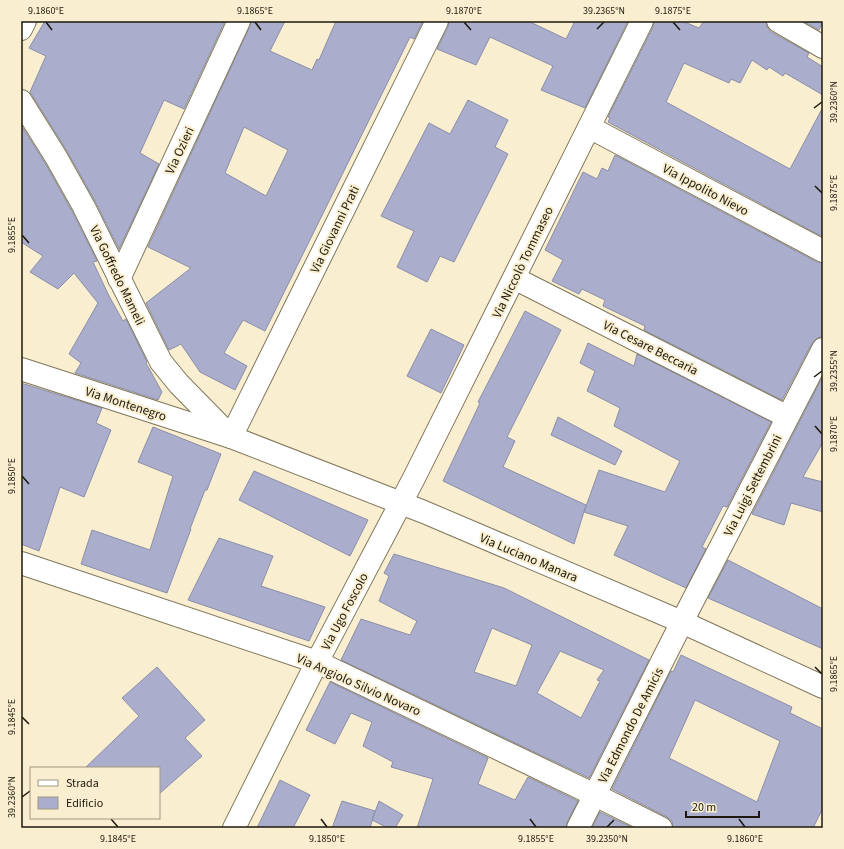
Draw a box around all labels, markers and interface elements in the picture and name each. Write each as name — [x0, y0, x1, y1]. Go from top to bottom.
text: 9.1860°E — [28, 4, 64, 18]
text: 9.1865°E — [237, 4, 273, 18]
text: 9.1870°E — [446, 4, 482, 18]
text: 39.2365°N — [583, 4, 625, 18]
text: 9.1875°E — [655, 4, 691, 18]
text: 39.2360°N — [827, 81, 841, 123]
street label: Via Ozieri — [161, 124, 199, 177]
street label: Via Ippolito Nievo — [659, 160, 752, 220]
text: 9.1875°E — [827, 175, 841, 211]
street label: Via Giovanni Prati — [306, 183, 364, 276]
street label: Via Niccolò Tommaseo — [488, 204, 558, 321]
text: 9.1855°E — [5, 217, 19, 253]
street label: Via Goffredo Mameli — [85, 223, 149, 328]
street label: Via Cesare Beccaria — [600, 316, 701, 380]
text: 39.2355°N — [827, 350, 841, 392]
street label: Via Montenegro — [83, 382, 169, 426]
text: 9.1870°E — [827, 416, 841, 452]
street label: Via Luigi Settembrini — [719, 432, 786, 539]
text: 9.1850°E — [5, 458, 19, 494]
street label: Via Luciano Manara — [477, 529, 581, 587]
street label: Via Ugo Foscolo — [317, 570, 373, 653]
street label: Via Angiolo Silvio Novaro — [293, 649, 424, 720]
text: 9.1865°E — [827, 656, 841, 692]
street label: Via Edmondo De Amicis — [594, 664, 668, 786]
text: 9.1845°E — [5, 699, 19, 735]
legend — [30, 767, 160, 819]
text: Strada — [66, 775, 99, 792]
text: 39.2360°N — [5, 776, 19, 818]
scale bar — [686, 793, 759, 819]
text: Edificio — [66, 795, 103, 812]
text: 20 m — [692, 799, 716, 816]
text: 9.1845°E — [100, 832, 136, 846]
text: 9.1850°E — [309, 832, 345, 846]
text: 9.1855°E — [518, 832, 554, 846]
text: 39.2350°N — [586, 832, 628, 846]
text: 9.1860°E — [727, 832, 763, 846]

